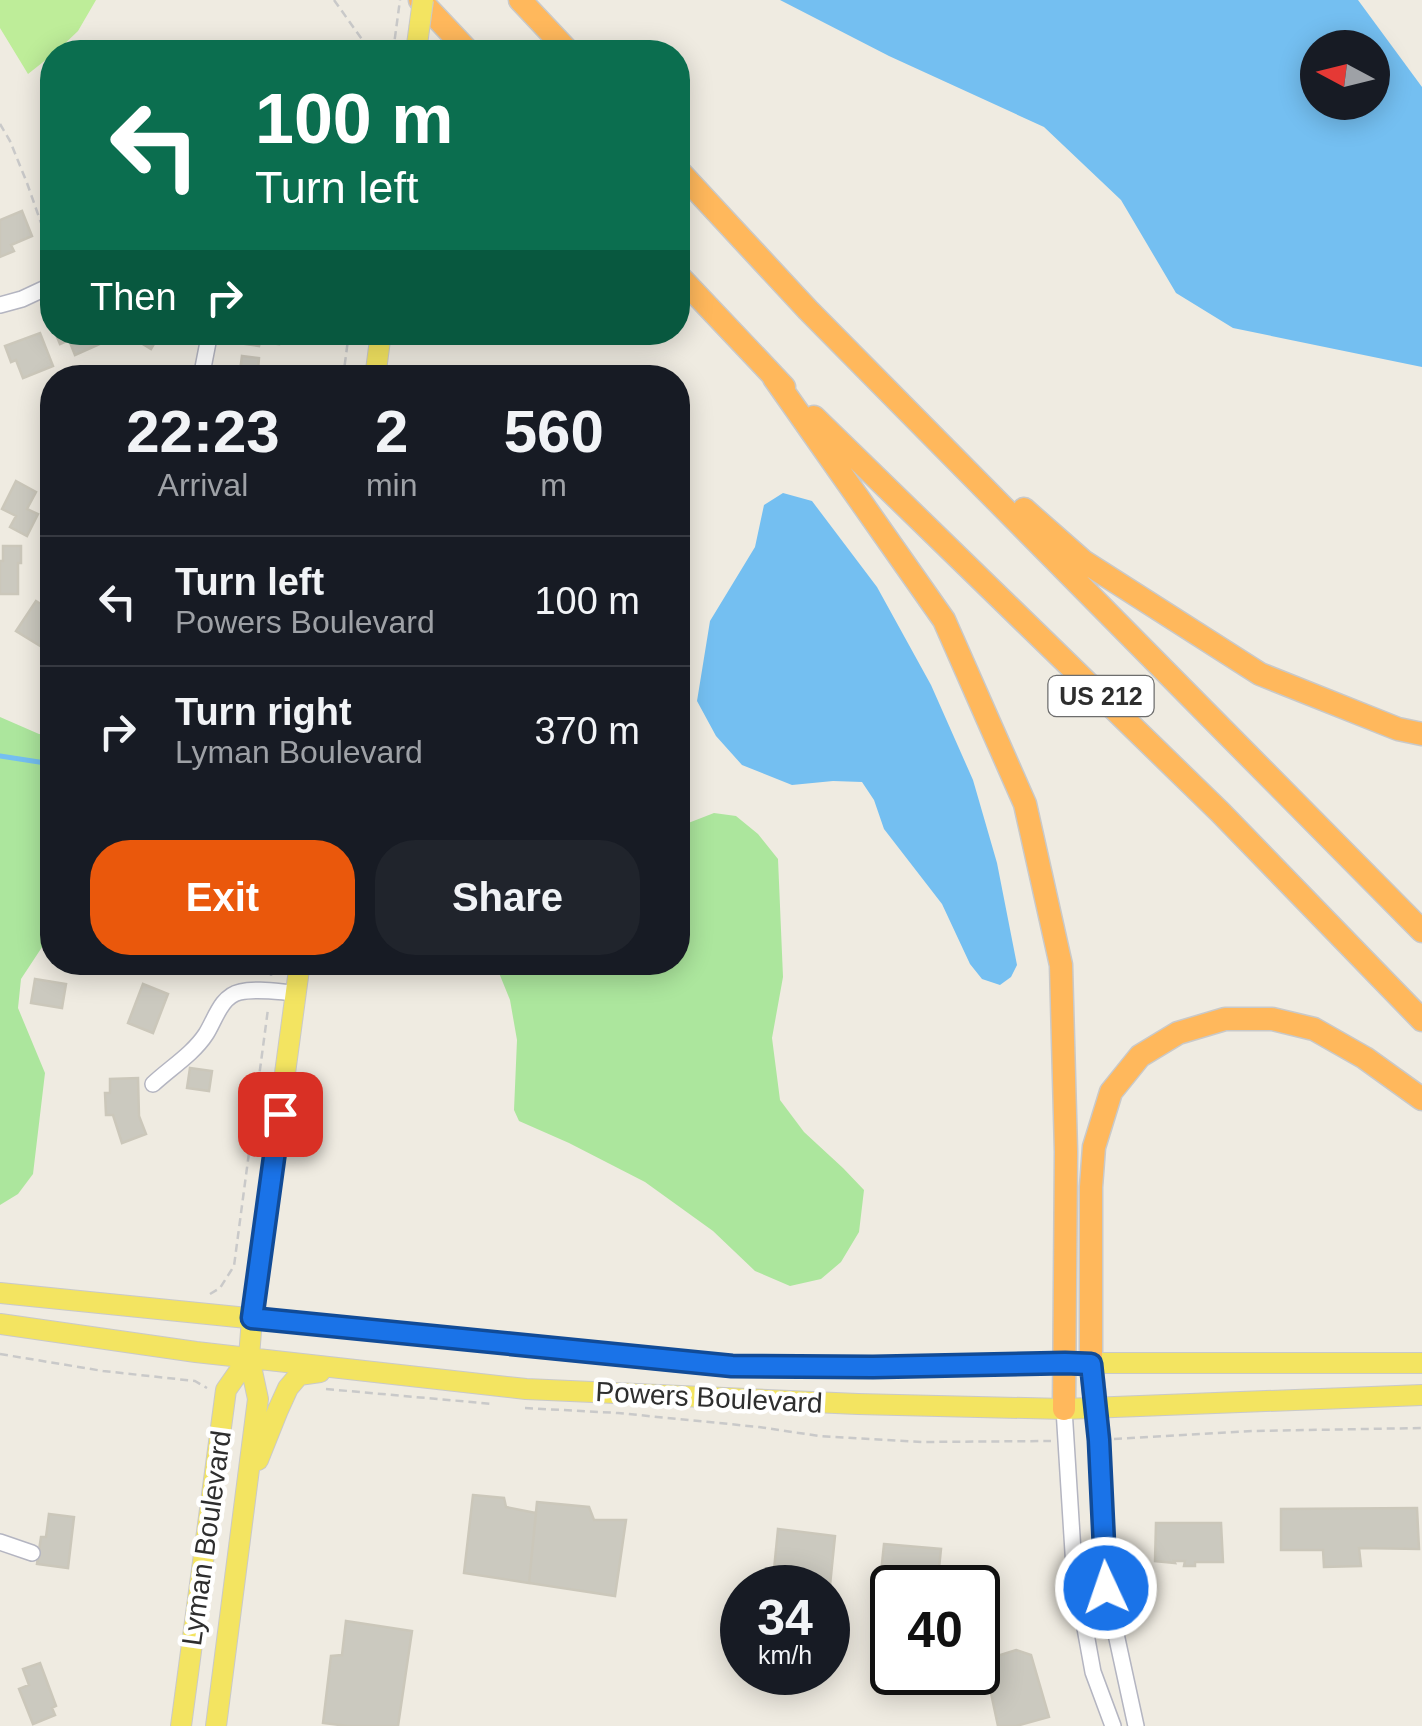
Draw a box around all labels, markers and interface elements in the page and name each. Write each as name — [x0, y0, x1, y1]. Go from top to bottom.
north arrow — [1300, 30, 1390, 120]
map controls — [1300, 30, 1390, 120]
icon: left — [90, 80, 220, 210]
text: 100 m — [255, 80, 453, 158]
text: Turn left — [255, 162, 418, 213]
icon: right — [197, 270, 252, 325]
text: Then — [90, 276, 177, 318]
text: 22:23 — [126, 398, 280, 465]
text: 2 — [375, 398, 408, 465]
text: 560 — [504, 398, 604, 465]
text: Arrival — [158, 467, 248, 503]
text: min — [366, 467, 417, 503]
text: m — [540, 467, 567, 503]
text: Turn left — [175, 561, 324, 603]
icon: left — [90, 574, 145, 629]
text: 100 m — [534, 580, 640, 622]
text: Powers Boulevard — [175, 604, 435, 640]
road number: US 212 — [1048, 676, 1154, 716]
text: Turn right — [175, 691, 352, 733]
icon: right — [90, 704, 145, 759]
text: 370 m — [534, 710, 640, 752]
text: Lyman Boulevard — [175, 734, 423, 770]
button: Exit — [90, 840, 355, 955]
button: Share — [375, 840, 640, 955]
pin — [238, 1072, 323, 1157]
icon: arrive — [253, 1087, 308, 1142]
street label: Powers Boulevard — [595, 1376, 823, 1419]
street label: Lyman Boulevard — [176, 1429, 237, 1648]
position arrow — [1054, 1536, 1158, 1640]
speed limit sign: 40 — [870, 1565, 1000, 1695]
text: 34 — [757, 1590, 813, 1646]
text: km/h — [758, 1641, 812, 1669]

